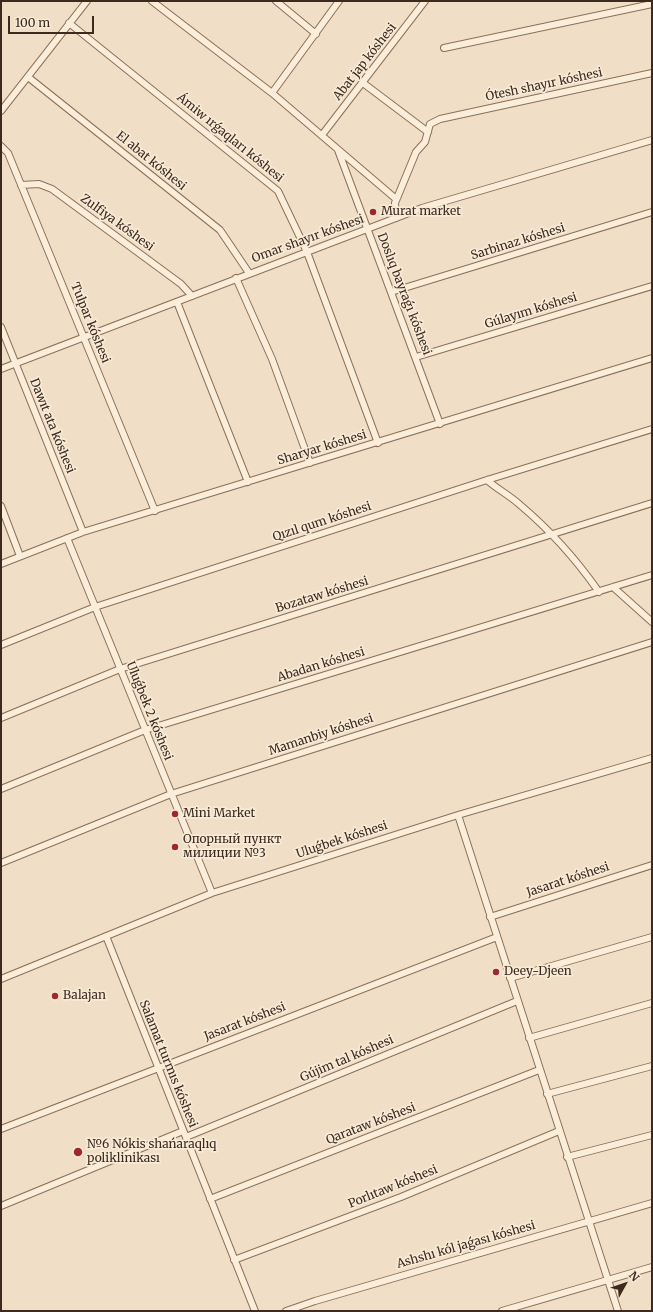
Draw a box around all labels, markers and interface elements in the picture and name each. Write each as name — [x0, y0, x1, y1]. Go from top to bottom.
scale bar — [10, 8, 96, 34]
text: 100 m — [15, 15, 50, 30]
street label: Abat jap kóshesi — [330, 21, 400, 103]
street label: Ótesh shayır kóshesi — [484, 66, 604, 104]
street label: Ámiw ırǵaqları kóshesi — [174, 91, 286, 185]
street label: El abat kóshesi — [113, 128, 189, 194]
street label: Zulfiya kóshesi — [77, 192, 157, 254]
place label: Murat market — [381, 205, 461, 219]
marker: Murat market — [368, 207, 378, 217]
street label: Omar shayır kóshesi — [250, 212, 366, 266]
street label: Sarbinaz kóshesi — [469, 221, 567, 263]
street label: Doslıq bayraǵı kóshesi — [374, 231, 434, 357]
street label: Tulpar kóshesi — [67, 281, 113, 365]
street label: Gúlayım kóshesi — [483, 290, 579, 332]
street label: Dawıt ata kóshesi — [26, 376, 78, 476]
street label: Sharyar kóshesi — [276, 428, 368, 468]
street label: Qızıl qum kóshesi — [271, 499, 373, 545]
street label: Bozataw kóshesi — [274, 574, 370, 616]
street label: Abadan kóshesi — [276, 645, 366, 685]
street label: Uluǵbek 2 kóshesi — [123, 660, 175, 762]
street label: Mamanbiy kóshesi — [267, 711, 375, 759]
place label: Mini Market — [183, 807, 255, 821]
marker: Mini Market — [170, 809, 180, 819]
street label: Uluǵbek kóshesi — [295, 818, 389, 862]
place label: Опорный пункт милиции №3 — [183, 833, 282, 861]
marker: Опорный пункт милиции №3 — [170, 842, 180, 852]
street label: Jasarat kóshesi — [525, 860, 611, 900]
place label: Deey-Djeen — [504, 965, 572, 979]
marker: Deey-Djeen — [491, 967, 501, 977]
place label: Balajan — [63, 989, 106, 1003]
marker: Balajan — [50, 991, 60, 1001]
street label: Salamat turmıs kóshesi — [136, 998, 200, 1130]
street label: Jasarat kóshesi — [202, 1000, 288, 1044]
street label: Gújim tal kóshesi — [298, 1033, 396, 1085]
street label: Qarataw kóshesi — [324, 1100, 418, 1148]
place label: №6 Nókis shańaraqlıq poliklinikası — [87, 1138, 216, 1166]
marker: №6 Nókis shańaraqlıq poliklinikası — [72, 1146, 84, 1158]
street label: Porlıtaw kóshesi — [346, 1163, 440, 1211]
street label: Ashshı kól jaǵası kóshesi — [395, 1218, 537, 1272]
north arrow — [605, 1264, 645, 1304]
text: N — [626, 1268, 642, 1284]

